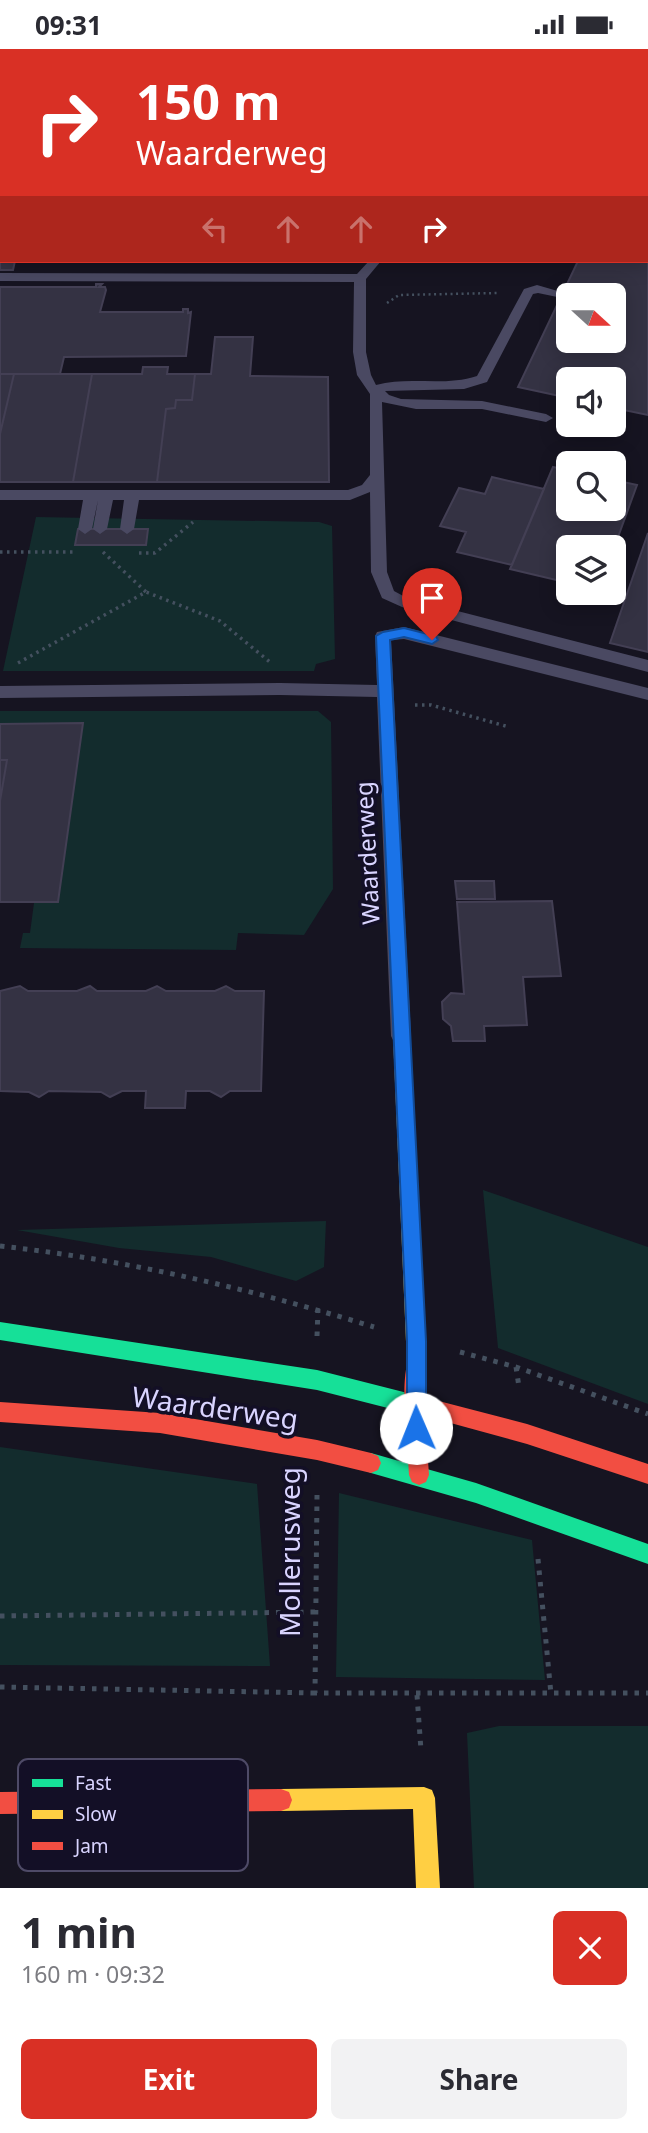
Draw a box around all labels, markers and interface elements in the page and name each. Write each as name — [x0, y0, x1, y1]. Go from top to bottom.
text: 09:31 — [35, 7, 102, 43]
text: 150 m — [136, 68, 281, 134]
icon: right — [21, 77, 112, 168]
text: Waarderweg — [136, 131, 327, 174]
icon: left — [196, 210, 234, 248]
icon: ahead — [269, 210, 307, 248]
icon: ahead — [342, 210, 380, 248]
icon: right — [415, 210, 453, 248]
north arrow — [556, 283, 626, 353]
map controls — [556, 283, 626, 605]
button: sound — [556, 367, 626, 437]
button: search — [556, 451, 626, 521]
button: layers — [556, 535, 626, 605]
pin — [402, 568, 462, 640]
icon: arrive — [413, 579, 451, 617]
street label: Waarderweg — [346, 781, 387, 926]
street label: Waarderweg — [130, 1377, 301, 1437]
position arrow — [379, 1391, 453, 1465]
street label: Mollerusweg — [270, 1467, 308, 1637]
legend — [18, 1759, 248, 1871]
text: Fast — [75, 1770, 112, 1796]
text: Slow — [75, 1801, 116, 1827]
text: Jam — [73, 1833, 109, 1859]
text: 1 min — [21, 1903, 137, 1960]
button: close — [553, 1911, 627, 1985]
text: 160 m · 09:32 — [21, 1958, 165, 1990]
button: Exit — [21, 2039, 317, 2119]
button: Share — [331, 2039, 627, 2119]

